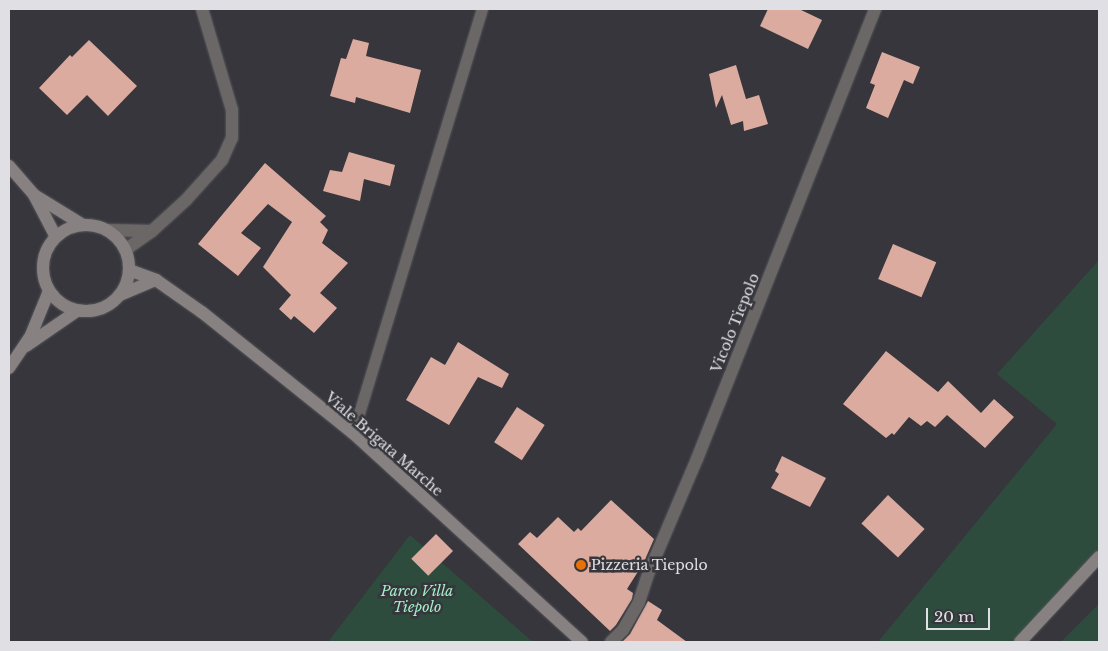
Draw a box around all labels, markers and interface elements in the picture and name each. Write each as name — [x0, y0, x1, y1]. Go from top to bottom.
street label: Vicolo Tiepolo — [707, 271, 763, 375]
street label: Viale Brigata Marche — [322, 388, 446, 500]
place label: Pizzeria Tiepolo — [591, 557, 708, 573]
marker: Pizzeria Tiepolo — [575, 559, 587, 571]
park label: Parco Villa Tiepolo — [381, 583, 453, 616]
scale bar — [928, 598, 992, 630]
text: 20 m — [934, 607, 974, 626]

